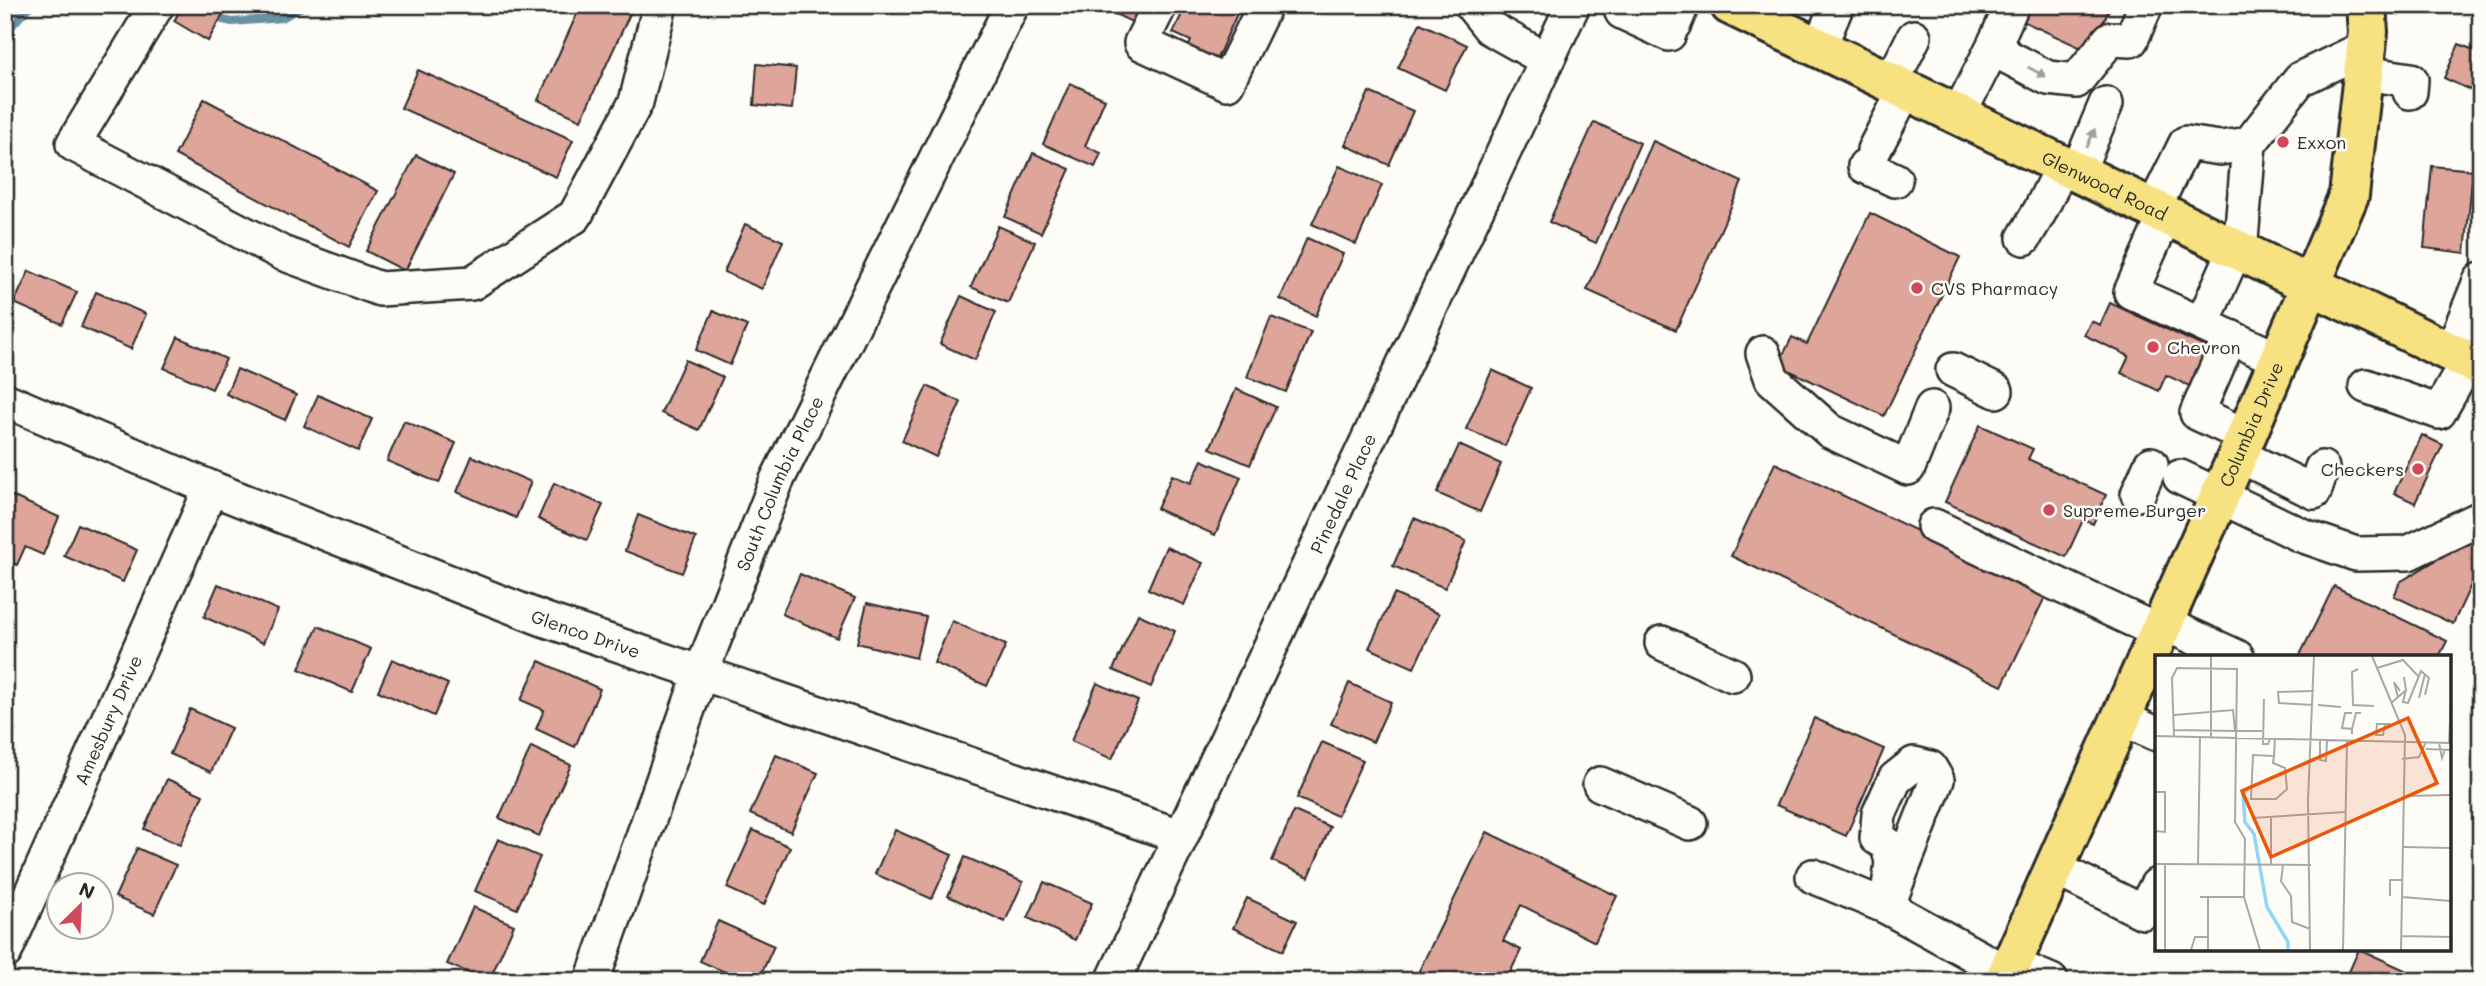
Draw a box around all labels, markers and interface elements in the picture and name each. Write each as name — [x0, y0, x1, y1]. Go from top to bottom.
one-way arrow — [2028, 66, 2048, 78]
one-way arrow — [2086, 128, 2097, 149]
place label: Exxon — [2297, 130, 2346, 154]
marker: Exxon — [2275, 134, 2291, 150]
street label: Glenwood Road — [2038, 145, 2171, 226]
place label: CVS Pharmacy — [1931, 276, 2058, 300]
marker: CVS Pharmacy — [1909, 280, 1925, 296]
place label: Chevron — [2167, 335, 2240, 359]
marker: Chevron — [2145, 339, 2161, 355]
street label: Columbia Drive — [2213, 358, 2288, 491]
street label: South Columbia Place — [730, 392, 829, 574]
street label: Pinedale Place — [1304, 429, 1381, 557]
place label: Checkers — [2321, 457, 2404, 481]
marker: Checkers — [2410, 461, 2426, 477]
place label: Supreme Burger — [2063, 498, 2206, 522]
marker: Supreme Burger — [2041, 502, 2057, 518]
street label: Glenco Drive — [528, 604, 643, 663]
street label: Amesbury Drive — [69, 651, 147, 789]
inset map — [2155, 655, 2451, 951]
north arrow — [46, 870, 116, 940]
text: N — [75, 876, 99, 904]

